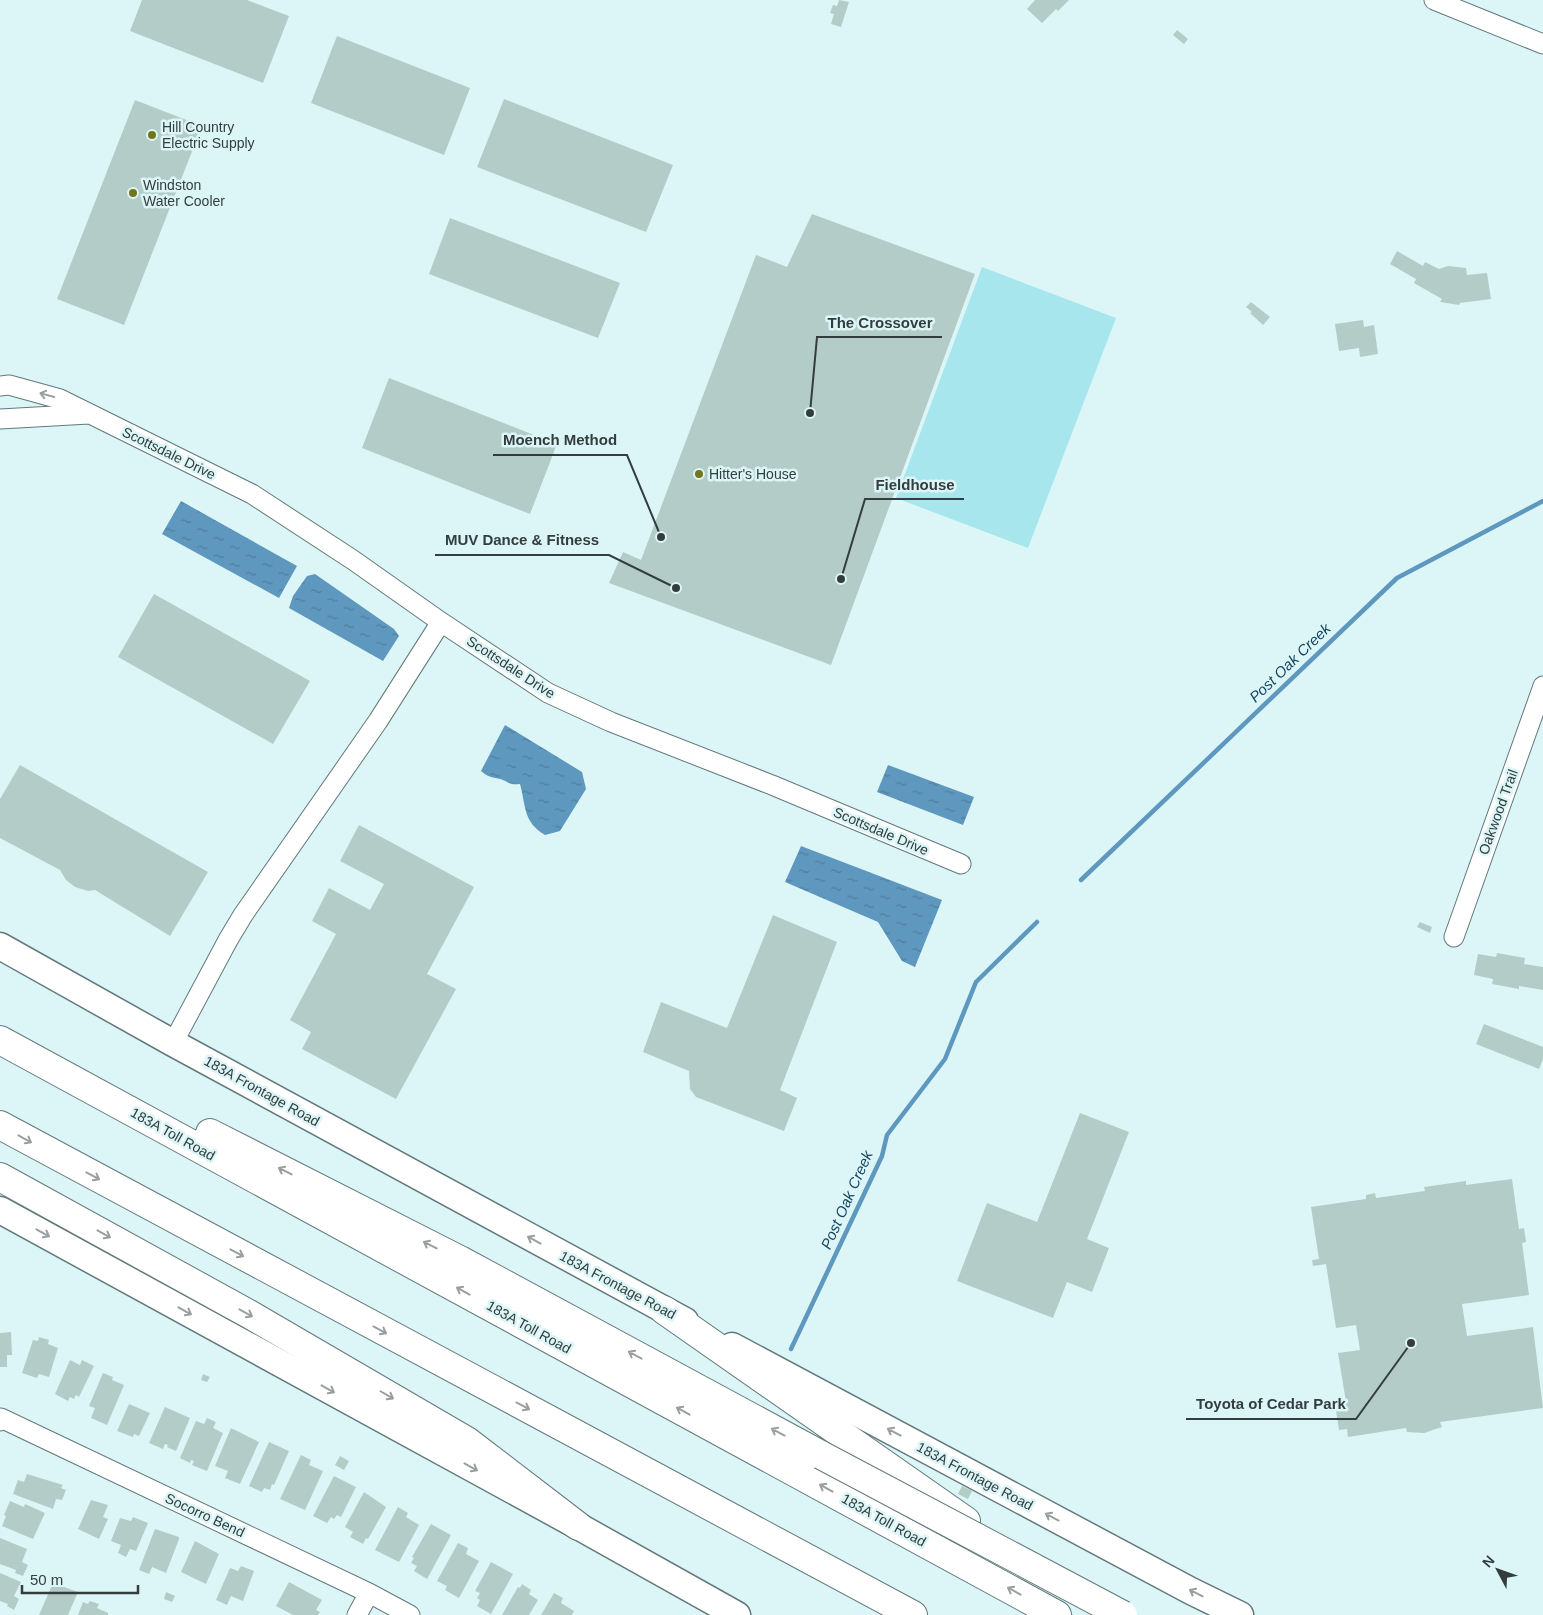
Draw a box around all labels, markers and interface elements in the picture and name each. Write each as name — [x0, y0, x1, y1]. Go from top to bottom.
place label: Hill Country Electric Supply — [162, 119, 255, 151]
marker: Hill Country Electric Supply — [146, 129, 158, 141]
place label: Windston Water Cooler — [143, 177, 225, 209]
marker: Windston Water Cooler — [127, 187, 139, 199]
callout: The Crossover — [817, 307, 942, 337]
text: The Crossover — [827, 314, 933, 331]
one-way arrow — [39, 390, 55, 399]
street label: Scottsdale Drive — [120, 423, 219, 483]
callout: Moench Method — [493, 425, 627, 455]
text: Moench Method — [503, 431, 617, 448]
place label: Hitter's House — [709, 466, 797, 482]
marker: Hitter's House — [693, 468, 705, 480]
callout: Fieldhouse — [865, 469, 964, 499]
text: Fieldhouse — [875, 476, 955, 493]
callout: MUV Dance & Fitness — [435, 525, 609, 555]
text: MUV Dance & Fitness — [445, 531, 599, 548]
water label: Post Oak Creek — [1246, 619, 1335, 706]
street label: Scottsdale Drive — [464, 633, 558, 702]
street label: Oakwood Trail — [1475, 767, 1521, 857]
street label: Scottsdale Drive — [831, 804, 931, 858]
street label: 183A Frontage Road — [202, 1053, 322, 1129]
street label: 183A Toll Road — [128, 1104, 218, 1164]
one-way arrow — [18, 1134, 33, 1144]
water label: Post Oak Creek — [817, 1147, 876, 1252]
one-way arrow — [278, 1166, 293, 1176]
one-way arrow — [86, 1171, 101, 1181]
one-way arrow — [35, 1228, 50, 1238]
one-way arrow — [96, 1230, 111, 1240]
one-way arrow — [527, 1235, 542, 1245]
one-way arrow — [423, 1240, 438, 1249]
one-way arrow — [229, 1248, 244, 1258]
street label: 183A Frontage Road — [557, 1248, 679, 1322]
one-way arrow — [456, 1286, 471, 1296]
street label: 183A Toll Road — [484, 1297, 574, 1357]
one-way arrow — [178, 1306, 193, 1316]
one-way arrow — [239, 1308, 254, 1318]
one-way arrow — [372, 1325, 387, 1335]
one-way arrow — [628, 1350, 643, 1359]
one-way arrow — [320, 1385, 335, 1394]
callout: Toyota of Cedar Park — [1186, 1389, 1356, 1419]
one-way arrow — [379, 1390, 393, 1400]
text: Toyota of Cedar Park — [1196, 1395, 1347, 1412]
one-way arrow — [515, 1402, 530, 1412]
one-way arrow — [675, 1406, 690, 1416]
one-way arrow — [771, 1427, 786, 1436]
one-way arrow — [886, 1427, 901, 1437]
street label: 183A Frontage Road — [914, 1439, 1036, 1513]
one-way arrow — [463, 1462, 478, 1472]
one-way arrow — [819, 1483, 833, 1493]
street label: Socorro Bend — [163, 1490, 247, 1540]
street label: 183A Toll Road — [839, 1490, 929, 1550]
one-way arrow — [1045, 1512, 1060, 1522]
north arrow — [1473, 1545, 1523, 1595]
text: N — [1479, 1552, 1498, 1571]
scale bar — [22, 1562, 139, 1594]
text: 50 m — [30, 1571, 63, 1588]
one-way arrow — [1008, 1586, 1022, 1596]
one-way arrow — [1189, 1588, 1204, 1598]

